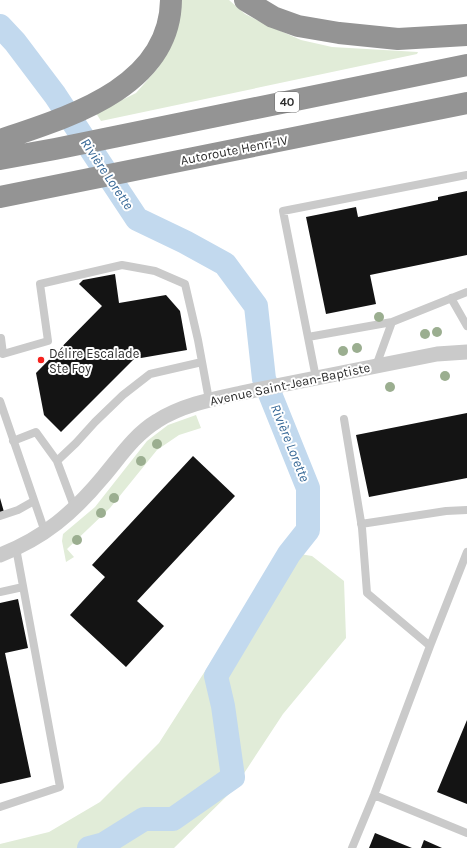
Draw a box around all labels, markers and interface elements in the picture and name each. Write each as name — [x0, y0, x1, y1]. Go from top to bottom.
road number: 40 — [275, 92, 299, 112]
street label: Autoroute Henri-IV — [179, 132, 290, 168]
water label: Rivière Lorette — [77, 135, 137, 213]
place label: Délire Escalade Ste Foy — [49, 346, 140, 376]
marker: Délire Escalade Ste Foy — [36, 355, 46, 365]
street label: Avenue Saint-Jean-Baptiste — [208, 360, 372, 408]
water label: Rivière Lorette — [267, 402, 313, 485]

